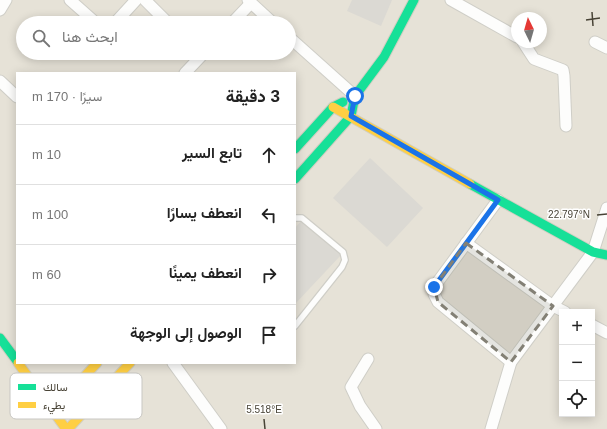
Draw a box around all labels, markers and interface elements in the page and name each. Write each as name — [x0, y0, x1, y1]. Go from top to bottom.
north arrow — [511, 12, 547, 48]
search box — [16, 16, 296, 60]
icon: search — [30, 27, 52, 49]
text: ابحث هنا — [62, 28, 118, 45]
text: 3 دقيقة — [226, 87, 280, 106]
route start — [346, 87, 364, 105]
text: سيرًا · 170 m — [32, 89, 102, 104]
text: تابع السير — [182, 144, 242, 161]
icon: ahead — [258, 144, 280, 166]
text: 10 m — [32, 147, 61, 162]
text: انعطف يسارًا — [167, 204, 242, 221]
icon: left — [258, 204, 280, 226]
text: 100 m — [32, 207, 68, 222]
text: 22.797°N — [548, 209, 590, 220]
text: انعطف يمينًا — [169, 264, 242, 281]
icon: right — [258, 264, 280, 286]
text: 60 m — [32, 267, 61, 282]
route end — [425, 278, 443, 296]
map controls — [559, 309, 595, 417]
button: + — [559, 309, 595, 345]
text: الوصول إلى الوجهة — [130, 324, 242, 341]
icon: arrive — [258, 324, 280, 346]
button: − — [559, 345, 595, 381]
legend — [10, 373, 142, 419]
text: سالك — [43, 381, 68, 393]
button: locate — [559, 381, 595, 417]
text: بطيء — [43, 399, 65, 415]
text: 5.518°E — [246, 404, 282, 415]

